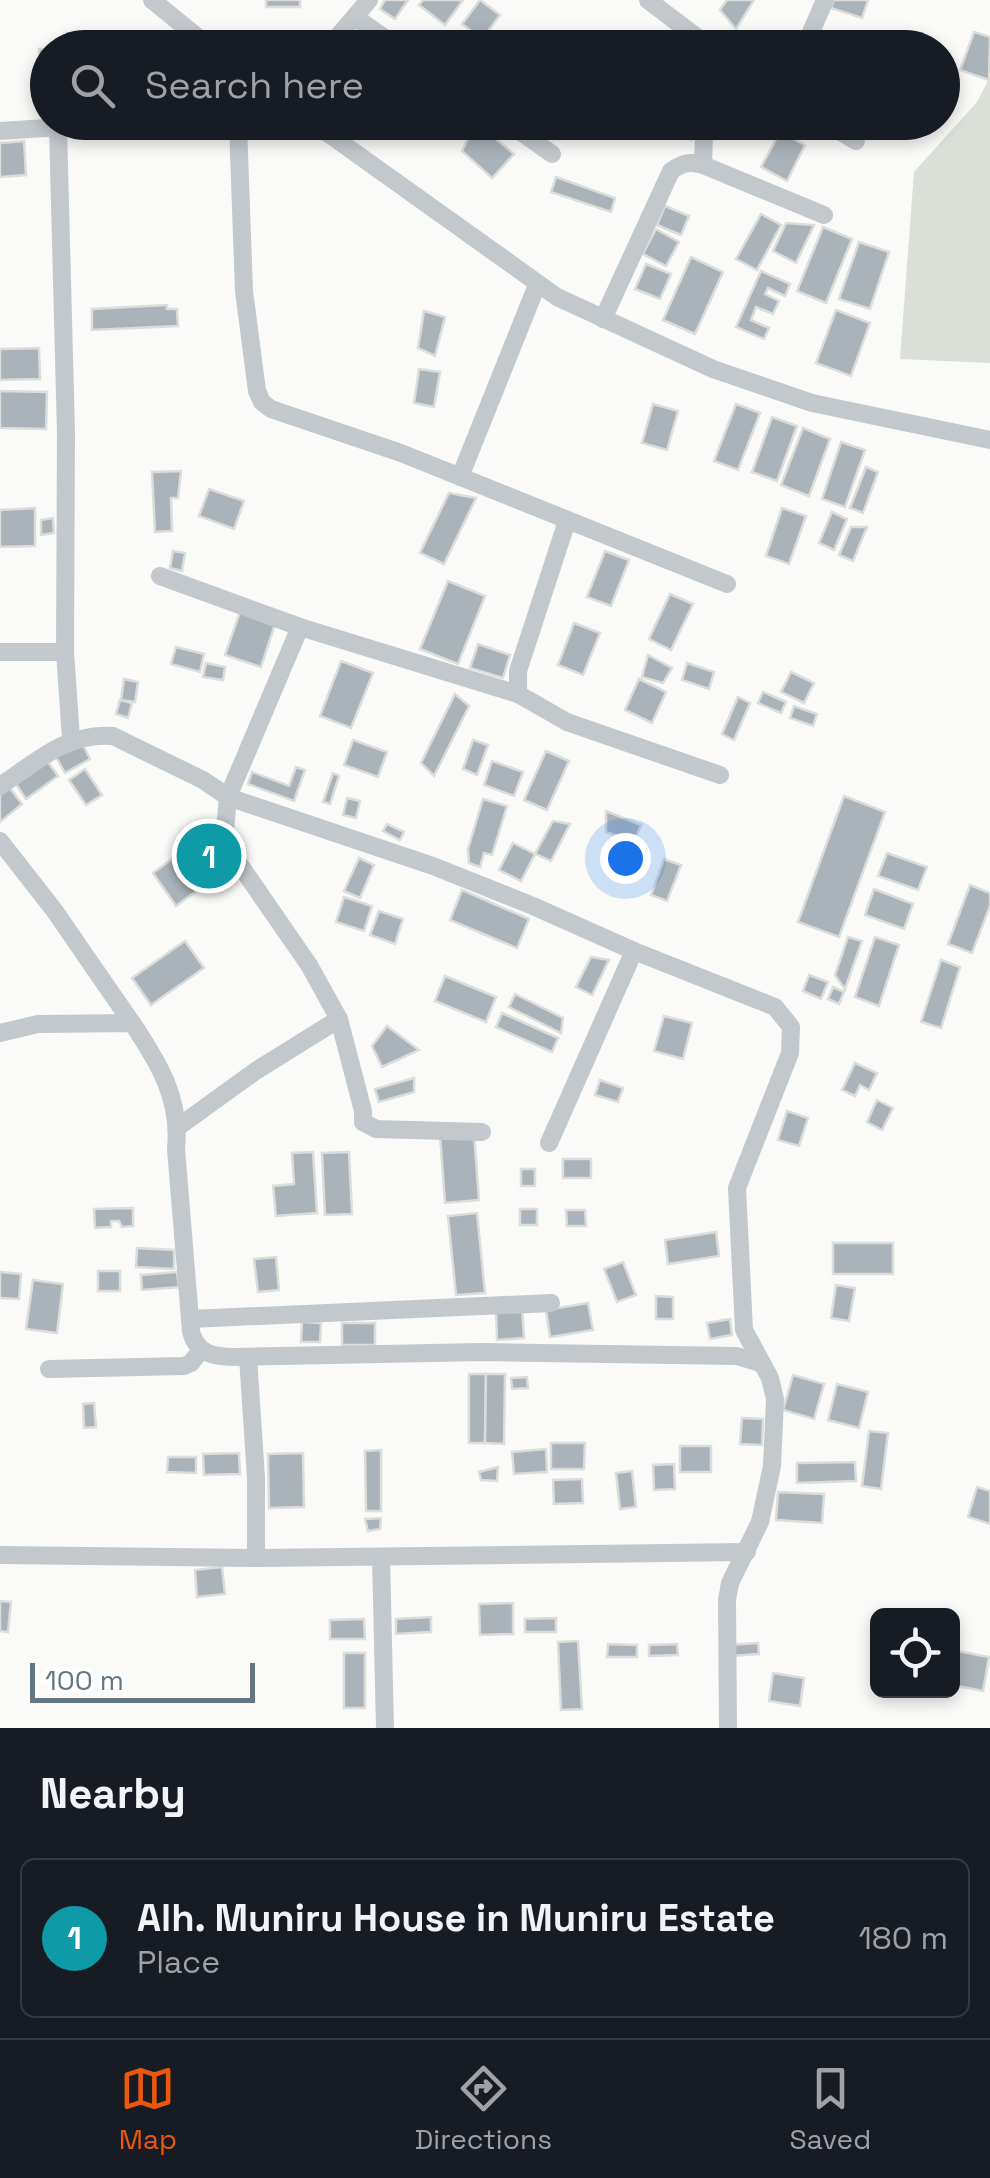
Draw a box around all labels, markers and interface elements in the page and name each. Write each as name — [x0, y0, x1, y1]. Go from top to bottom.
search box — [30, 30, 960, 140]
icon: search — [65, 58, 120, 113]
text: Search here — [145, 61, 364, 109]
pin: 1 — [176, 818, 242, 894]
your location — [600, 833, 651, 884]
map controls — [870, 1608, 960, 1698]
button: locate — [870, 1608, 960, 1698]
scale bar — [30, 1658, 255, 1702]
text: 100 m — [45, 1662, 124, 1698]
text: Nearby — [40, 1767, 186, 1820]
text: Alh. Muniru House in Muniru Estate — [137, 1894, 775, 1942]
text: 1 — [67, 1918, 82, 1958]
text: 180 m — [858, 1918, 948, 1958]
text: Place — [137, 1942, 220, 1982]
tab: Map — [119, 2061, 177, 2157]
tab: Directions — [415, 2061, 552, 2157]
tab: Saved — [790, 2061, 871, 2157]

